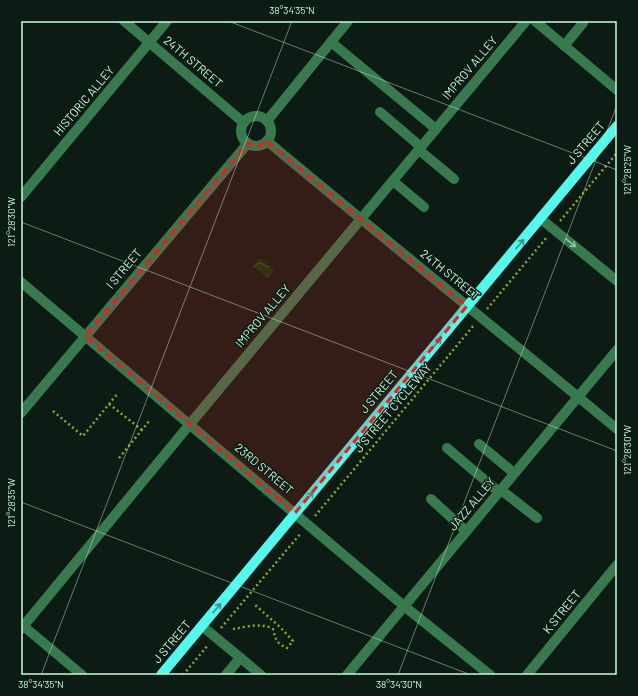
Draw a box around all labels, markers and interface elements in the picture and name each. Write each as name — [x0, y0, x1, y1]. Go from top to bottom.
text: 38°34'35"N — [269, 4, 315, 16]
street label: 24TH STREET — [161, 33, 226, 90]
street label: IMPROV ALLEY — [439, 33, 500, 102]
street label: HISTORIC ALLEY — [50, 63, 117, 138]
street label: J STREET — [563, 118, 607, 167]
text: 121°28'25"W — [621, 145, 633, 195]
text: 121°28'30"W — [5, 197, 17, 247]
one-way arrow — [515, 238, 524, 249]
one-way arrow — [566, 239, 576, 248]
street label: I STREET — [103, 245, 144, 291]
street label: 24TH STREET — [418, 246, 483, 303]
street label: IMPROV ALLEY — [232, 281, 293, 350]
one-way arrow — [432, 338, 441, 349]
street label: J STREET CYCLEWAY — [351, 360, 434, 455]
street label: J STREET — [356, 367, 400, 416]
text: 121°28'30"W — [621, 425, 633, 475]
street label: 23RD STREET — [233, 440, 297, 497]
street label: JAZZ ALLEY — [445, 474, 498, 533]
text: 121°28'35"W — [5, 478, 17, 528]
one-way arrow — [304, 492, 313, 502]
street label: K STREET — [539, 587, 583, 636]
one-way arrow — [212, 602, 221, 613]
street label: J STREET — [149, 617, 193, 666]
text: 38°34'35"N — [18, 678, 64, 690]
text: 38°34'30"N — [376, 678, 422, 690]

